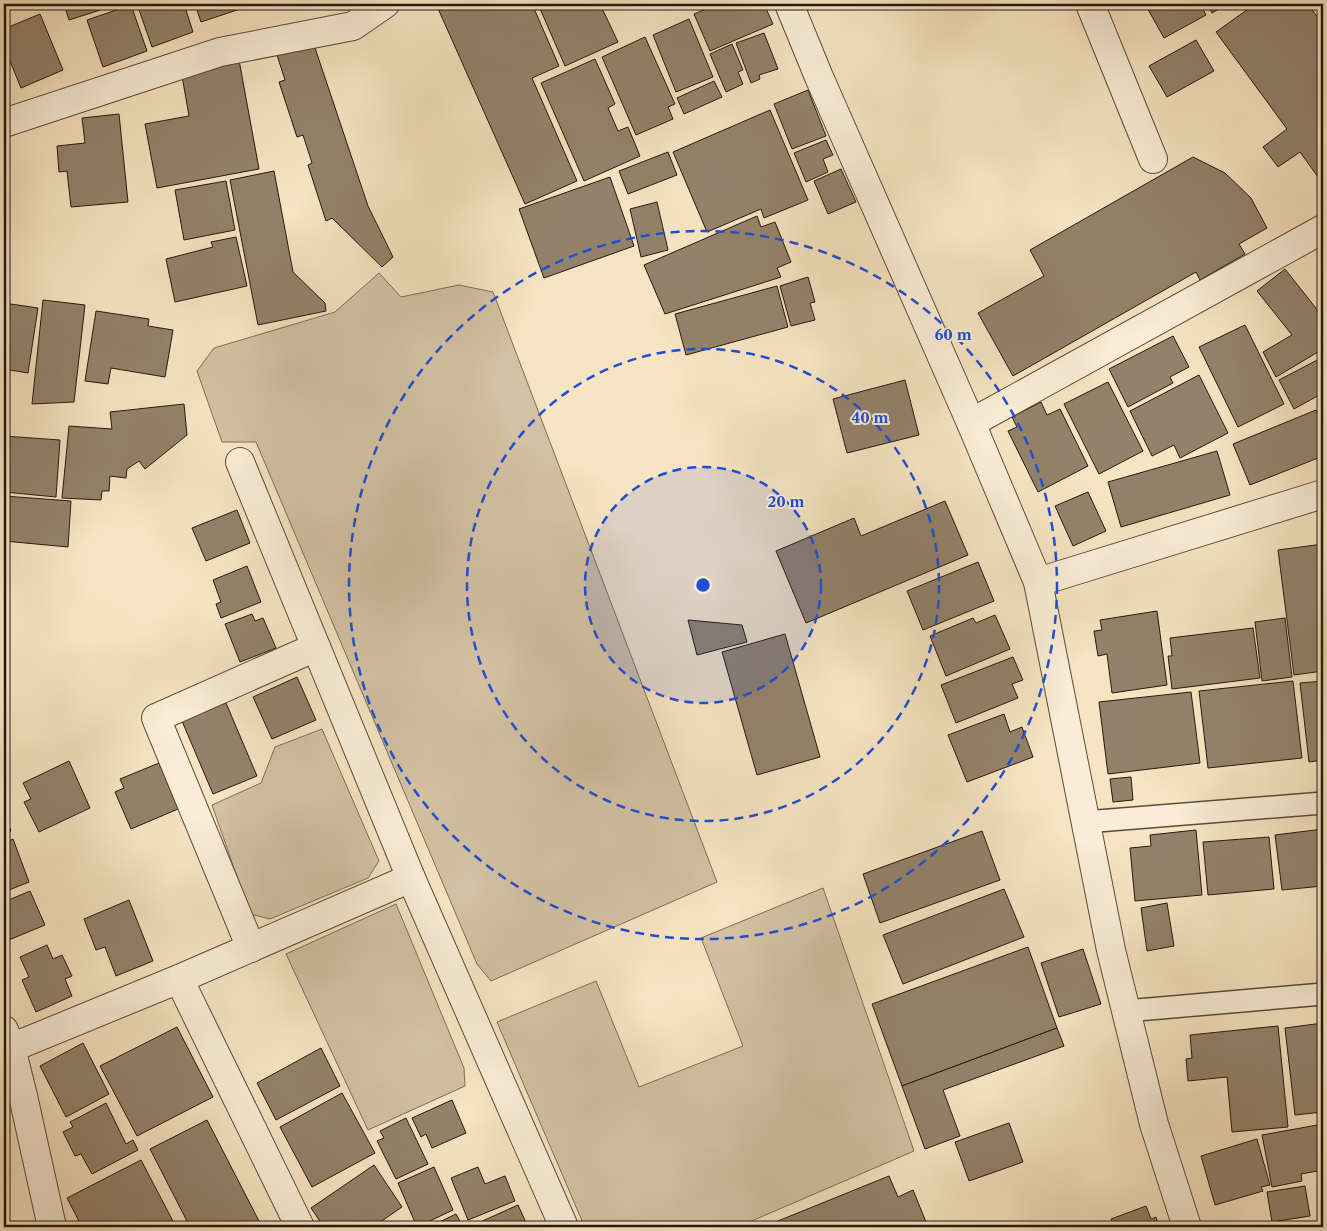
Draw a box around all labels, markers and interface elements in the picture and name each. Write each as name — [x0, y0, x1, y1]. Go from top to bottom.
text: 60 m — [934, 325, 972, 344]
text: 40 m — [851, 408, 889, 427]
text: 20 m — [767, 492, 805, 511]
centre of rings — [694, 576, 712, 594]

